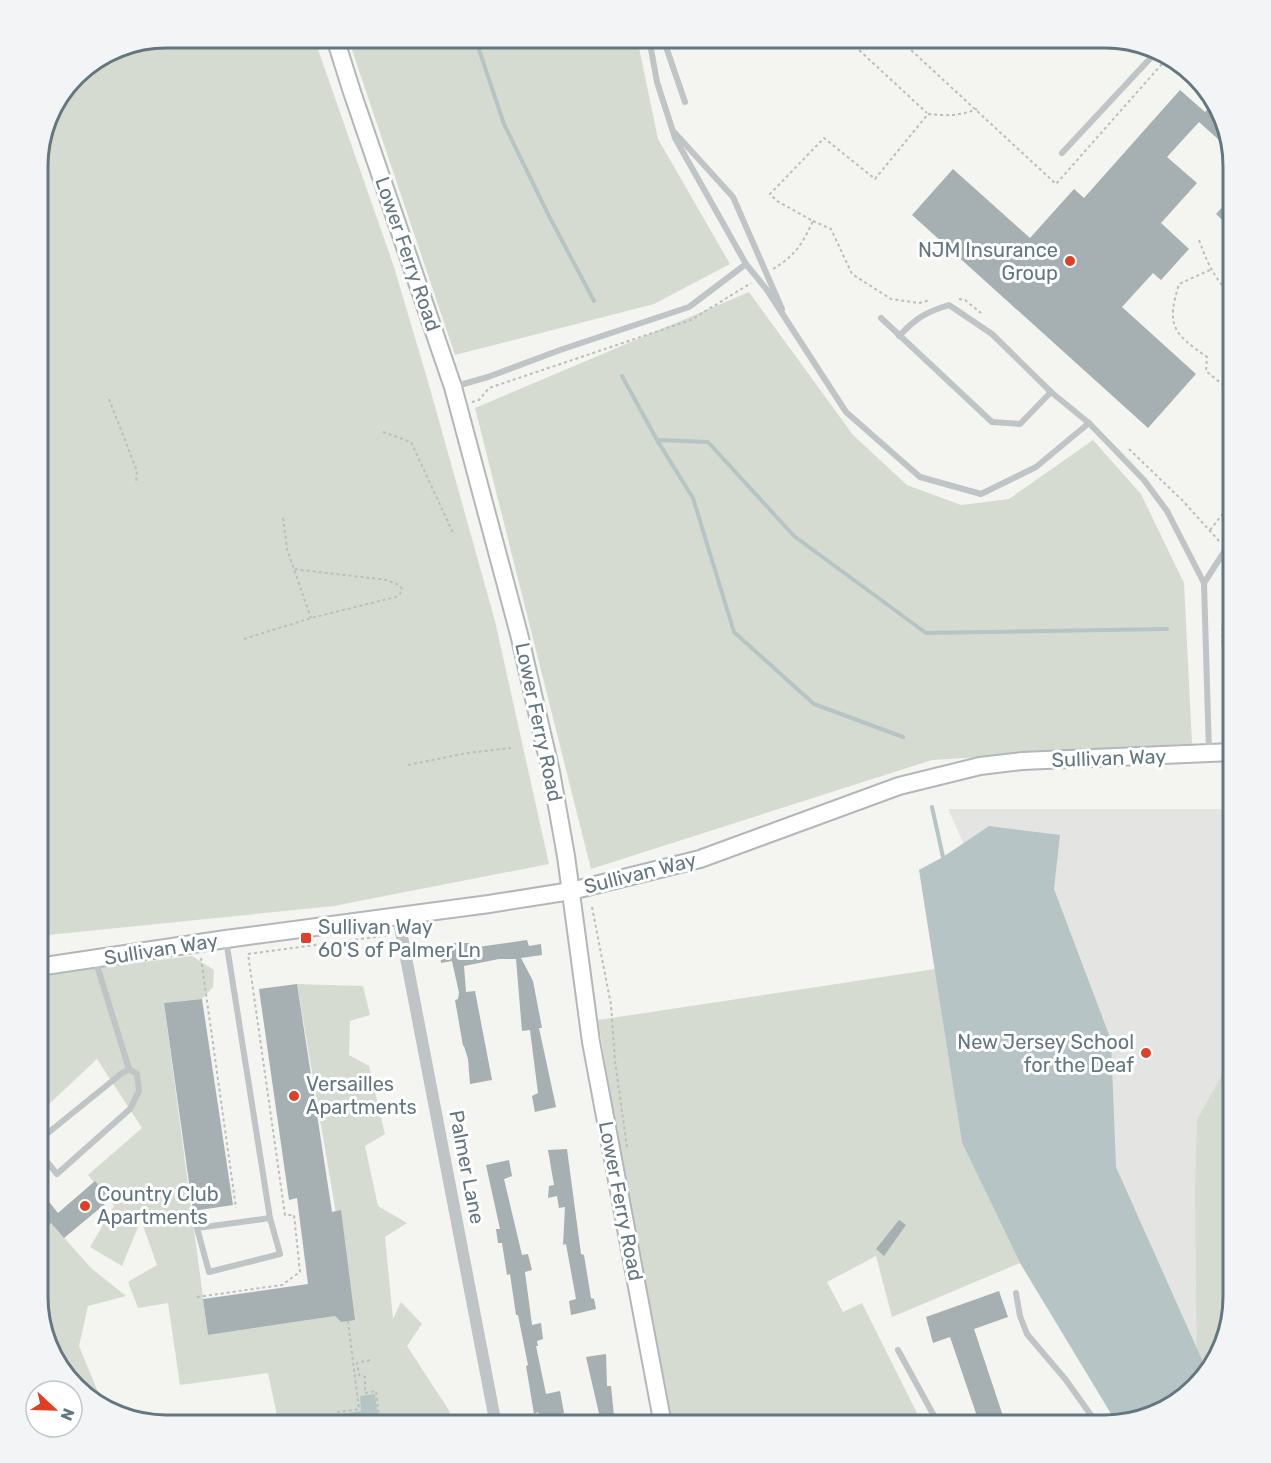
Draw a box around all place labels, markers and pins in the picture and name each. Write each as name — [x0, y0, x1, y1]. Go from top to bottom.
place label: NJM Insurance Group — [918, 238, 1058, 285]
marker: NJM Insurance Group — [1063, 254, 1077, 268]
place label: Sullivan Way 60'S of Palmer Ln — [318, 915, 481, 962]
marker: Sullivan Way 60'S of Palmer Ln — [299, 931, 313, 945]
place label: New Jersey School for the Deaf — [957, 1030, 1134, 1077]
marker: New Jersey School for the Deaf — [1139, 1046, 1153, 1060]
place label: Versailles Apartments — [306, 1072, 417, 1119]
marker: Versailles Apartments — [287, 1089, 301, 1103]
place label: Country Club Apartments — [97, 1182, 219, 1229]
marker: Country Club Apartments — [78, 1199, 92, 1213]

